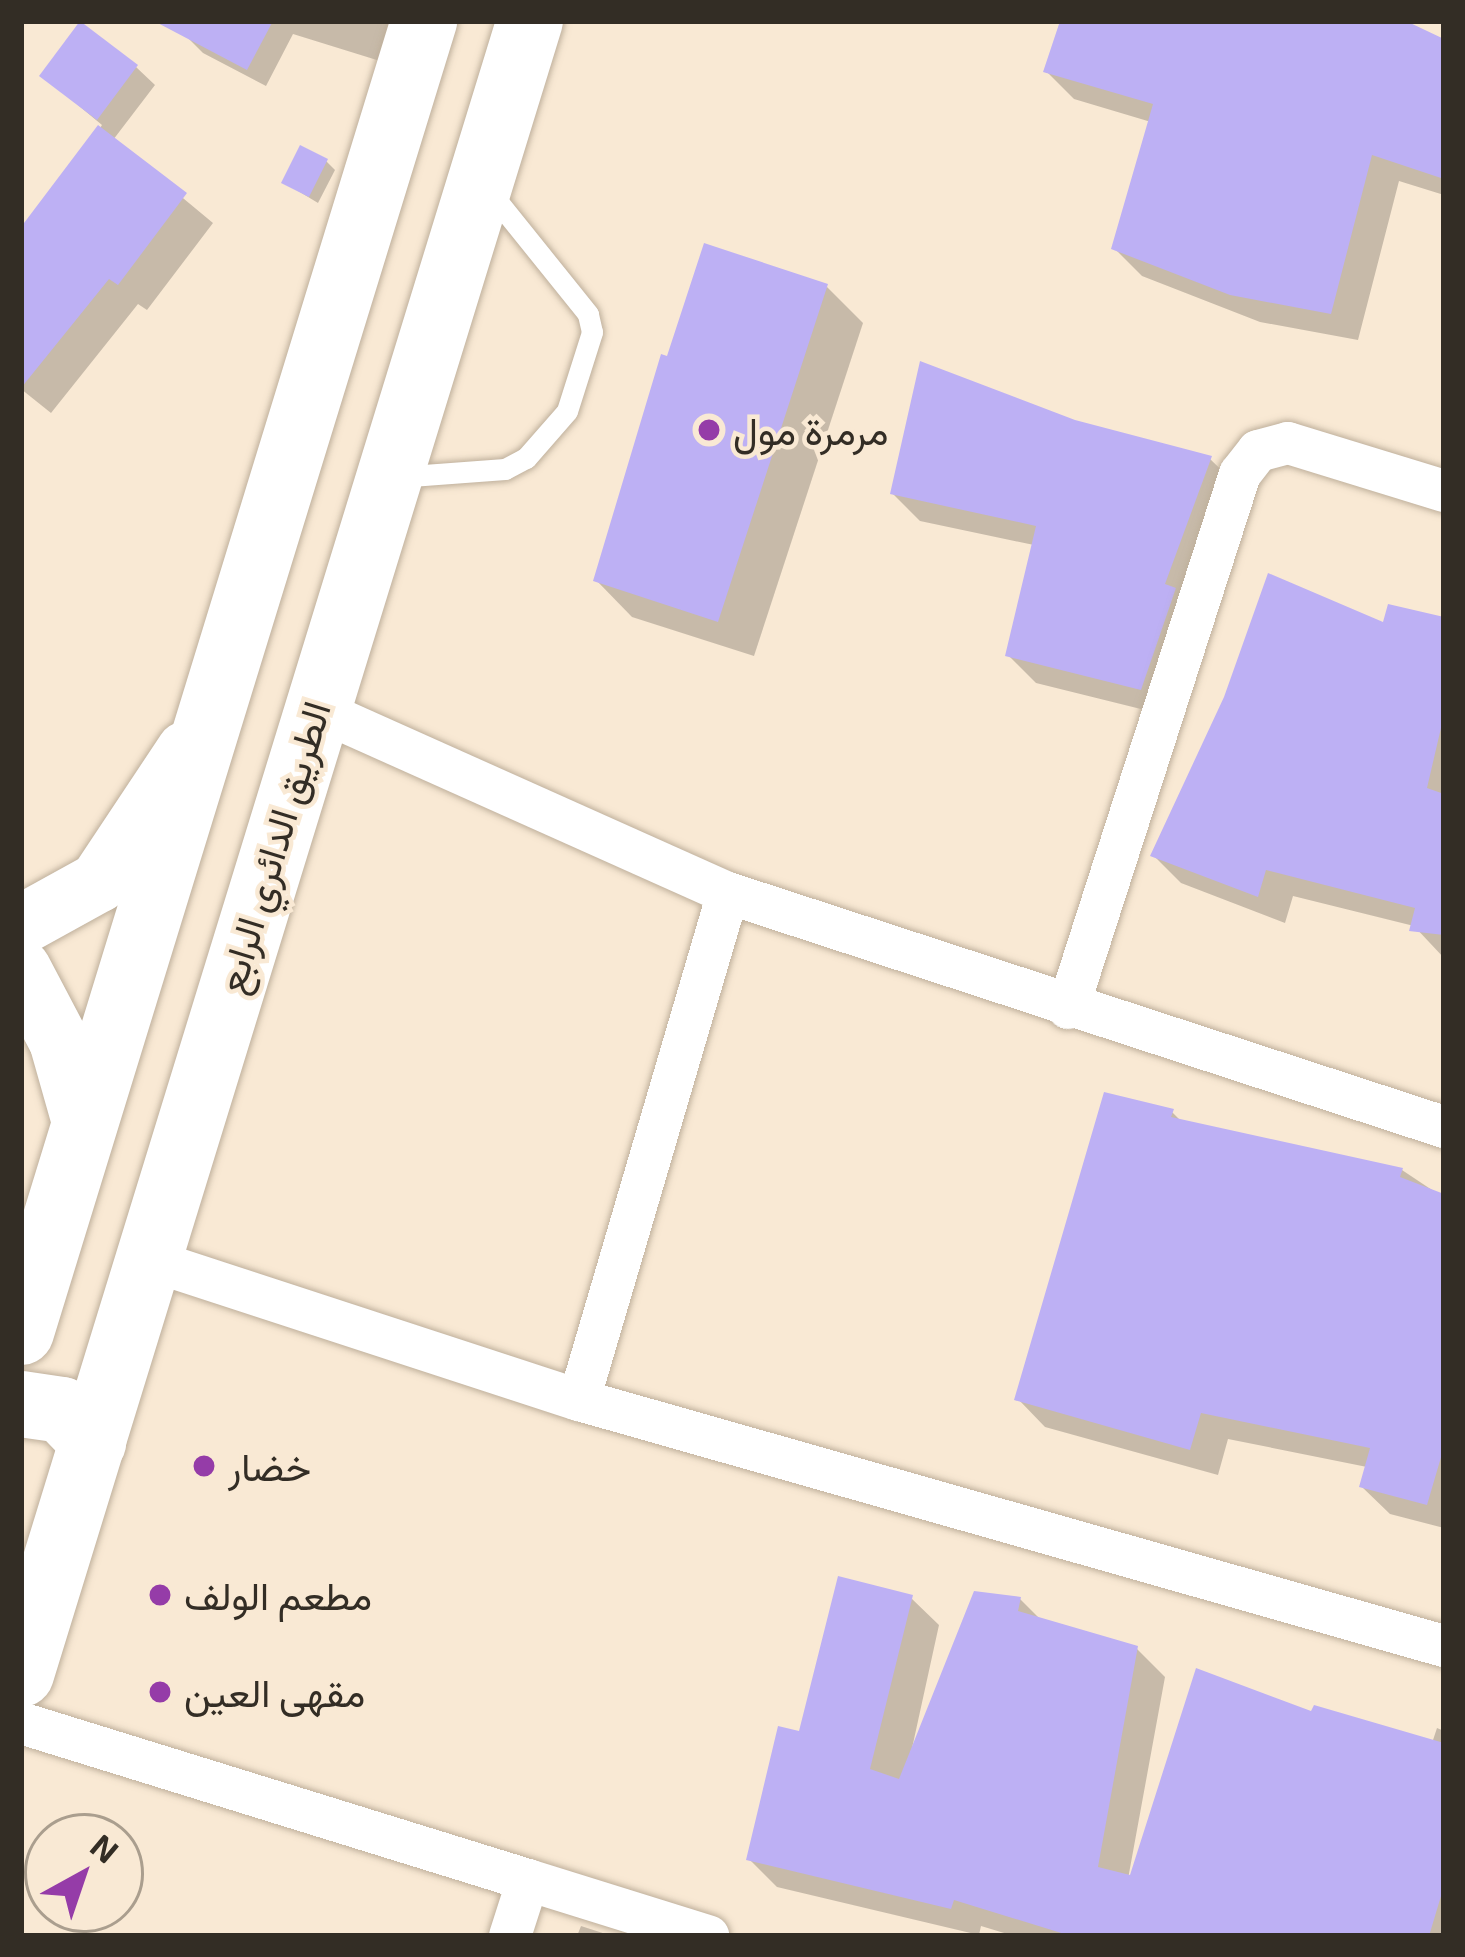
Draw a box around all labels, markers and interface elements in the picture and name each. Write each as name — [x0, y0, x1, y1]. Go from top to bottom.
place label: مرمرة مول — [733, 407, 889, 453]
marker: مرمرة مول — [696, 417, 722, 443]
street label: الطريق الدائري الرابع — [206, 696, 340, 998]
place label: خضار — [228, 1443, 311, 1489]
marker: خضار — [191, 1453, 217, 1479]
place label: مطعم الولف — [184, 1572, 372, 1618]
marker: مطعم الولف — [147, 1582, 173, 1608]
place label: مقهى العين — [184, 1669, 365, 1715]
marker: مقهى العين — [147, 1679, 173, 1705]
north arrow — [24, 1813, 144, 1933]
text: N — [83, 1825, 127, 1871]

